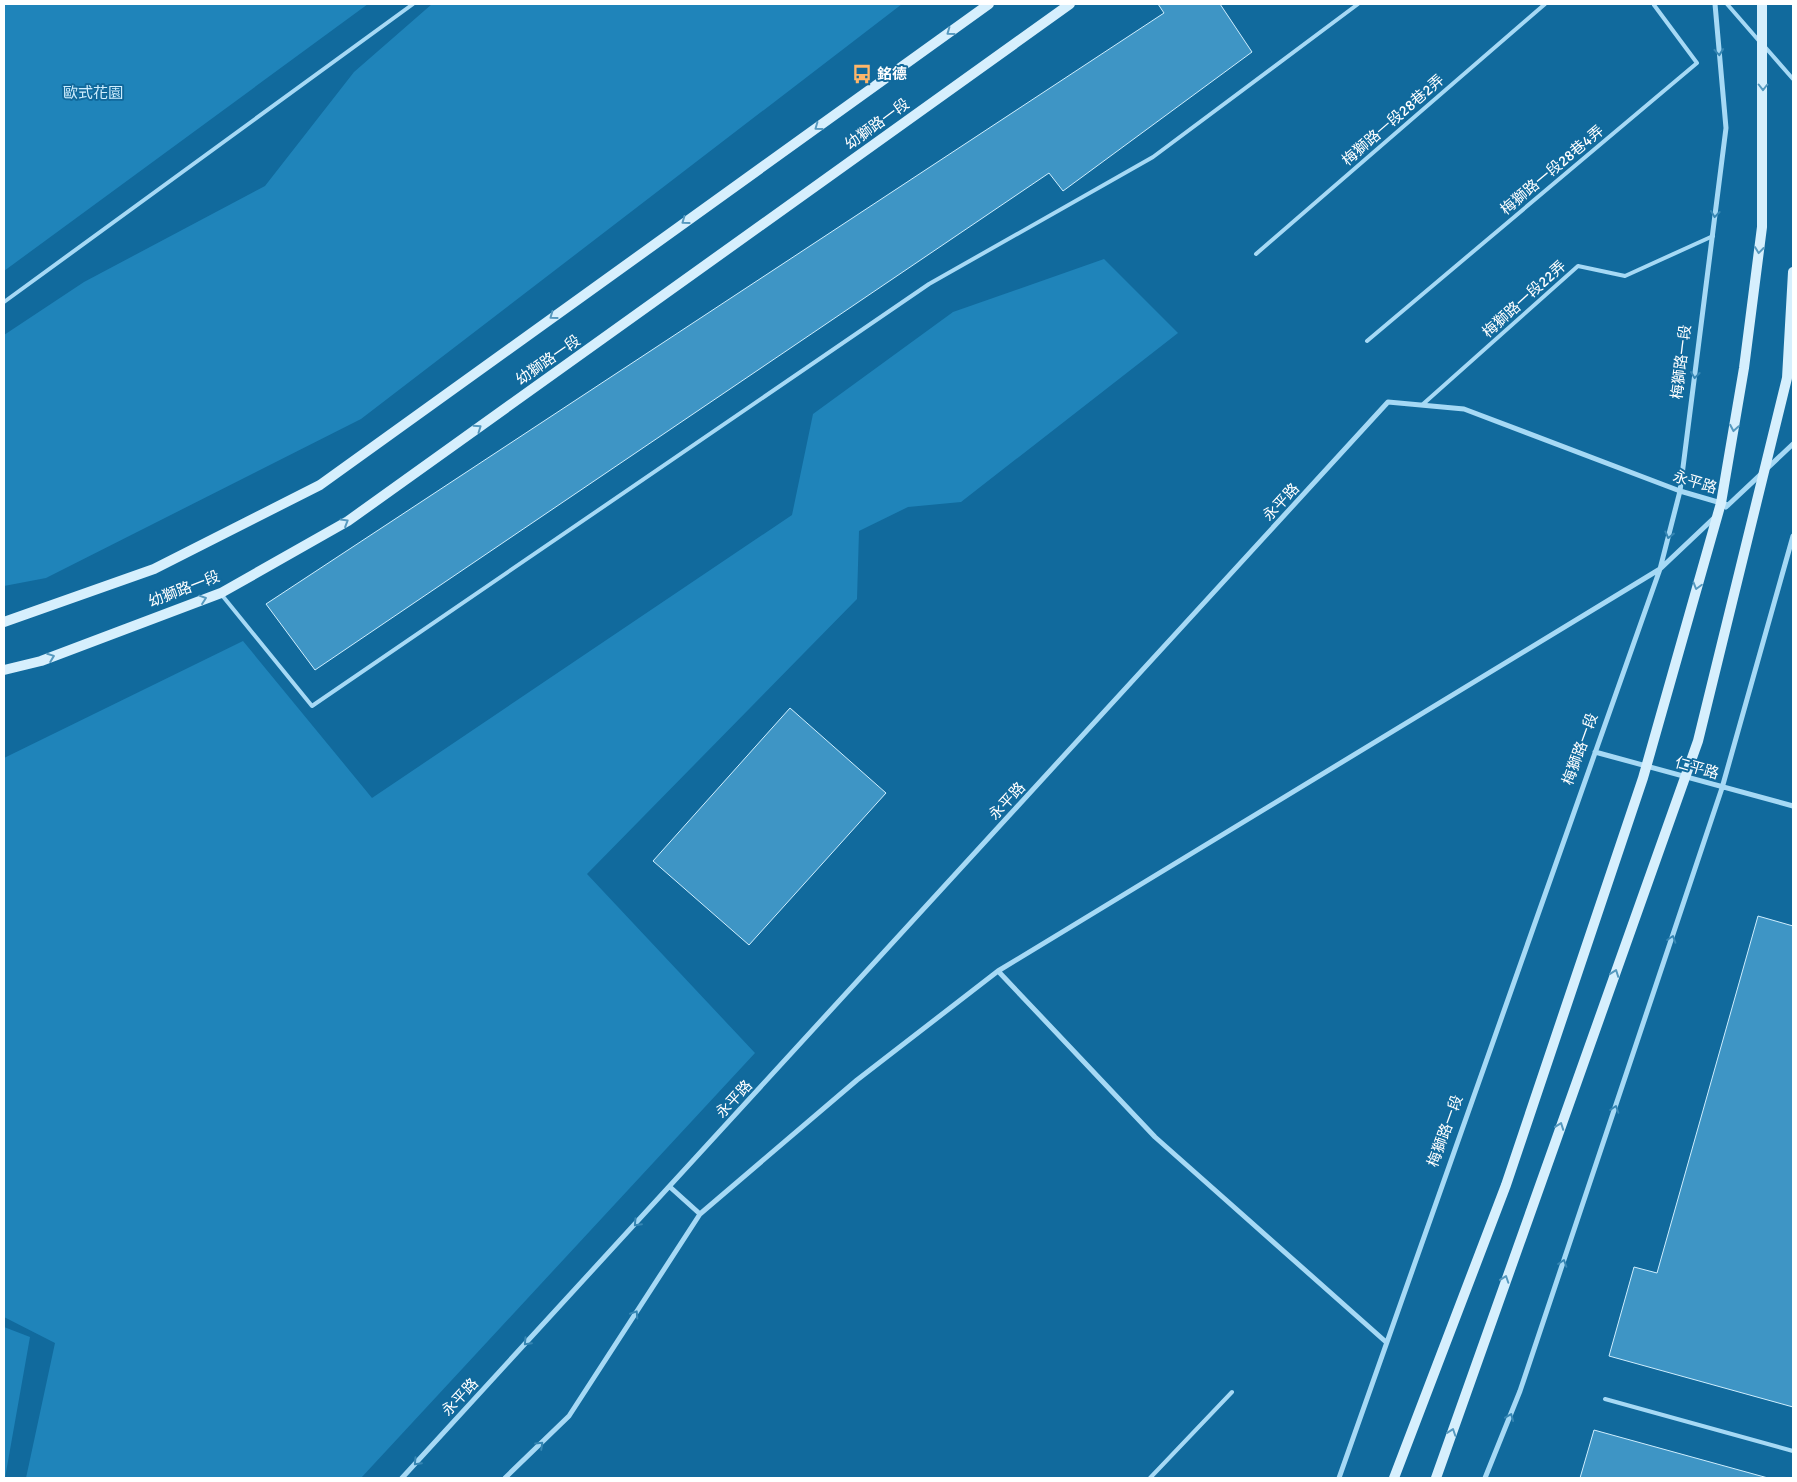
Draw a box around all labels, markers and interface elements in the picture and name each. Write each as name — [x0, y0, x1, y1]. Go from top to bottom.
one-way arrow — [946, 26, 956, 35]
one-way arrow — [1713, 49, 1724, 57]
bus stop icon: 銘德 — [851, 63, 873, 85]
place label: 銘德 — [877, 65, 907, 83]
street label: 梅獅路一段28巷2弄 — [1338, 71, 1448, 169]
park label: 歐式花園 — [63, 84, 123, 102]
one-way arrow — [1758, 84, 1768, 92]
street label: 幼獅路一段 — [841, 95, 913, 153]
one-way arrow — [814, 121, 823, 130]
street label: 梅獅路一段28巷4弄 — [1497, 122, 1607, 218]
one-way arrow — [1710, 210, 1721, 218]
one-way arrow — [681, 215, 691, 224]
one-way arrow — [1754, 246, 1765, 254]
street label: 梅獅路一段22弄 — [1479, 257, 1569, 341]
one-way arrow — [549, 310, 559, 319]
street label: 梅獅路一段 — [1667, 324, 1695, 400]
street label: 幼獅路一段 — [512, 331, 584, 389]
one-way arrow — [1690, 371, 1701, 379]
one-way arrow — [1729, 424, 1739, 432]
one-way arrow — [472, 425, 482, 434]
street label: 永平路 — [1671, 467, 1719, 497]
street label: 永平路 — [1259, 479, 1303, 525]
one-way arrow — [340, 519, 349, 529]
one-way arrow — [1664, 531, 1675, 540]
street label: 幼獅路一段 — [146, 567, 222, 611]
one-way arrow — [1693, 582, 1703, 590]
one-way arrow — [198, 595, 206, 605]
one-way arrow — [46, 653, 55, 663]
street label: 梅獅路一段 — [1559, 711, 1601, 787]
street label: 仁平路 — [1673, 753, 1721, 783]
street label: 永平路 — [985, 778, 1029, 824]
one-way arrow — [1666, 935, 1676, 943]
one-way arrow — [1609, 969, 1619, 978]
street label: 永平路 — [712, 1076, 756, 1122]
street label: 梅獅路一段 — [1424, 1093, 1466, 1169]
one-way arrow — [1609, 1106, 1619, 1114]
one-way arrow — [1554, 1122, 1564, 1131]
one-way arrow — [634, 1217, 643, 1226]
one-way arrow — [1557, 1260, 1567, 1268]
one-way arrow — [1499, 1275, 1509, 1284]
one-way arrow — [629, 1310, 639, 1319]
one-way arrow — [524, 1337, 533, 1346]
street label: 永平路 — [438, 1374, 482, 1420]
one-way arrow — [1504, 1413, 1514, 1422]
one-way arrow — [1446, 1428, 1456, 1437]
one-way arrow — [535, 1441, 544, 1450]
one-way arrow — [414, 1456, 423, 1465]

